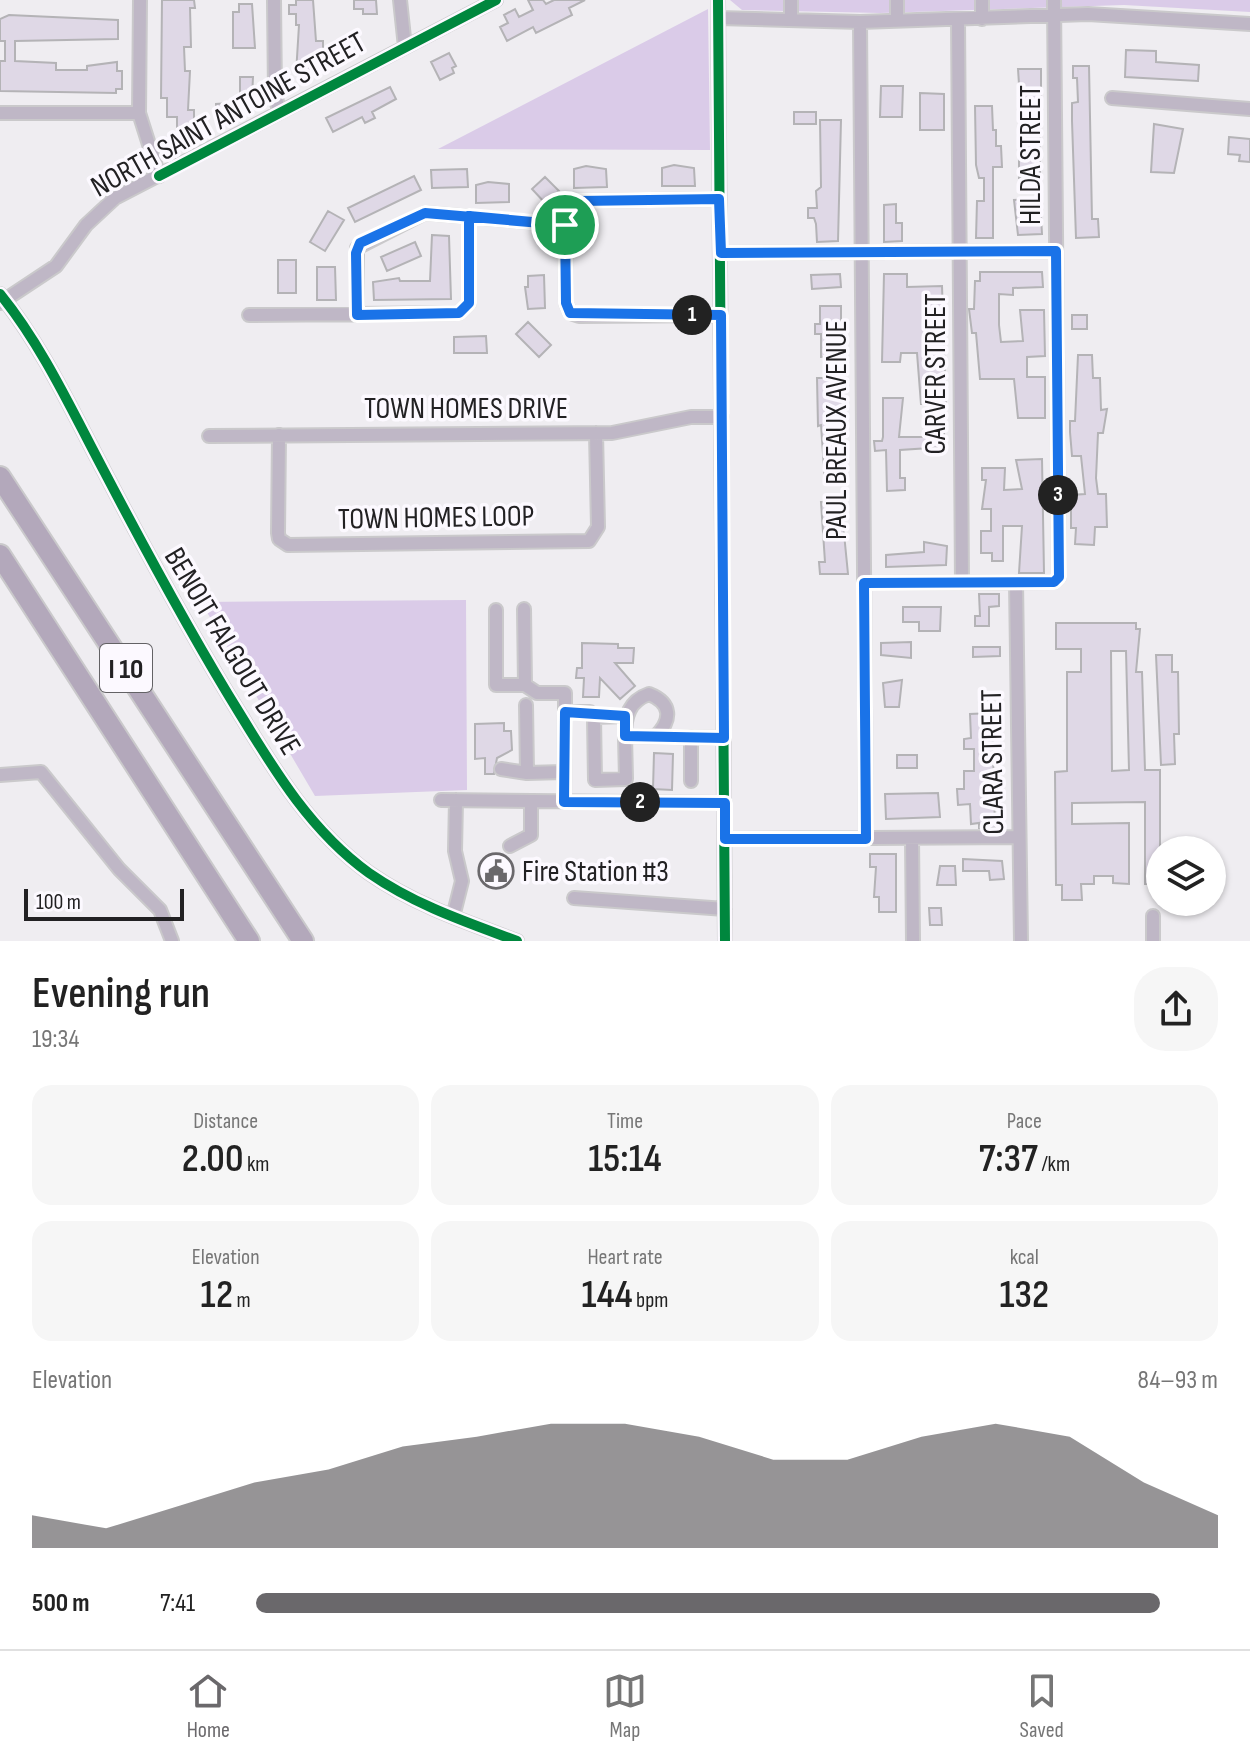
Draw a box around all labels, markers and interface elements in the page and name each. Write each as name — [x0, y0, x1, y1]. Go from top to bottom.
street label: NORTH SAINT ANTOINE STREET — [85, 24, 372, 205]
street label: HILDA STREET — [1013, 85, 1049, 225]
pin — [531, 191, 599, 259]
icon: arrive — [543, 203, 587, 247]
street label: CARVER STREET — [918, 293, 954, 455]
pin: 1 — [672, 295, 712, 335]
text: 1 — [688, 301, 696, 328]
street label: PAUL BREAUX AVENUE — [819, 320, 855, 540]
street label: TOWN HOMES DRIVE — [364, 391, 568, 427]
pin: 3 — [1038, 475, 1078, 515]
text: 3 — [1053, 481, 1063, 508]
street label: TOWN HOMES LOOP — [337, 498, 535, 538]
street label: BENOIT FALGOUT DRIVE — [156, 541, 308, 762]
road number: I 10 — [100, 644, 152, 692]
street label: CLARA STREET — [974, 689, 1012, 835]
pin: 2 — [620, 782, 660, 822]
text: 2 — [635, 788, 645, 815]
map controls — [1146, 836, 1226, 916]
button: layers — [1146, 836, 1226, 916]
public building icon: Fire Station #3 — [477, 852, 515, 890]
place label: Fire Station #3 — [522, 854, 669, 890]
scale bar — [24, 885, 184, 921]
text: 100 m — [36, 889, 81, 916]
text: Evening run — [32, 967, 210, 1020]
button: share — [1134, 967, 1218, 1051]
text: 19:34 — [32, 1024, 79, 1055]
text: Distance — [193, 1108, 258, 1135]
text: Time — [607, 1108, 643, 1135]
text: Pace — [1007, 1108, 1042, 1135]
text: 2.00 — [182, 1135, 243, 1183]
text: 15:14 — [588, 1135, 662, 1183]
text: 7:37 — [979, 1135, 1038, 1183]
text: km — [243, 1151, 269, 1178]
text: /km — [1038, 1151, 1070, 1178]
text: Elevation — [192, 1244, 260, 1271]
text: Heart rate — [587, 1244, 663, 1271]
text: kcal — [1010, 1244, 1039, 1271]
text: 12 — [201, 1271, 233, 1319]
text: 144 — [582, 1271, 633, 1319]
text: 132 — [1000, 1271, 1049, 1319]
text: m — [233, 1287, 251, 1314]
text: bpm — [633, 1287, 668, 1314]
text: Elevation — [32, 1365, 112, 1396]
text: 84–93 m — [1138, 1365, 1218, 1396]
text: 500 m — [32, 1588, 89, 1619]
text: 7:41 — [160, 1588, 195, 1619]
tab: Home — [186, 1669, 230, 1744]
tab: Map — [603, 1669, 647, 1744]
tab: Saved — [1020, 1669, 1064, 1744]

